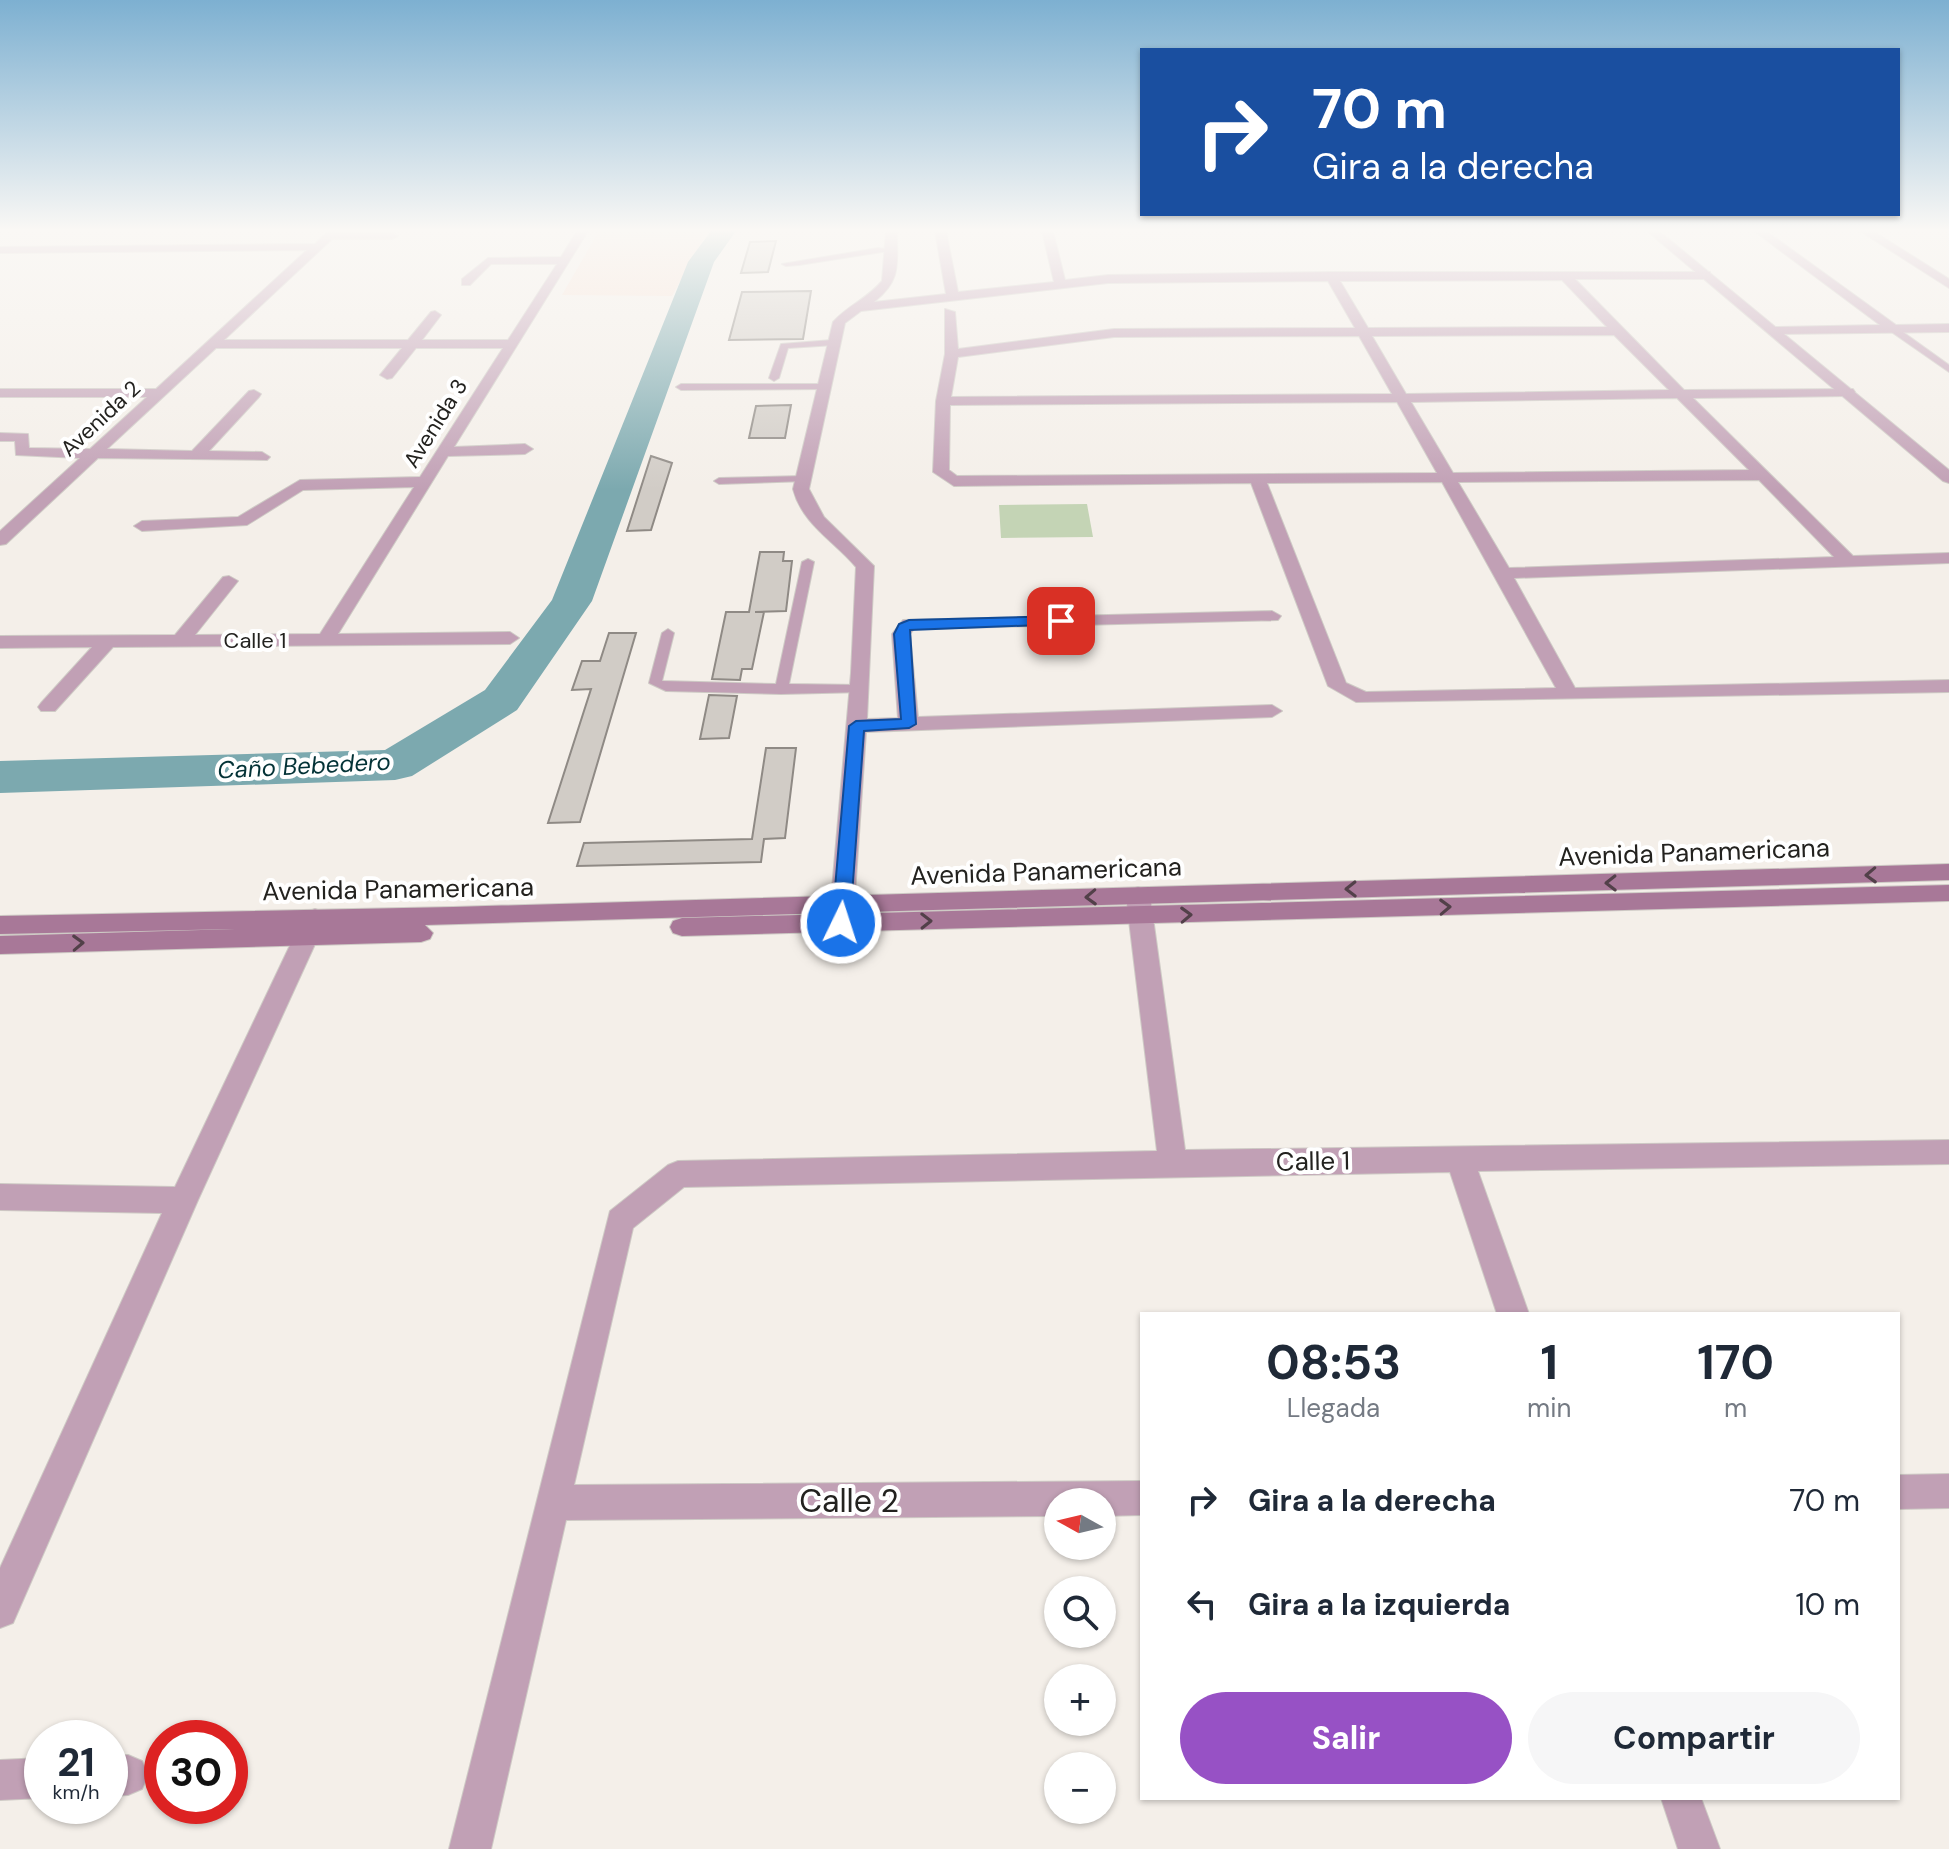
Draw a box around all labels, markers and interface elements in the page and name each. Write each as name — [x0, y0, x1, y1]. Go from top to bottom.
text: 70 m — [1312, 72, 1447, 145]
icon: right — [1180, 80, 1284, 184]
text: Gira a la derecha — [1312, 143, 1594, 190]
street label: Avenida 3 — [397, 373, 474, 473]
street label: Avenida 2 — [54, 374, 147, 463]
pin — [1027, 587, 1095, 655]
icon: arrive — [1039, 599, 1083, 643]
street label: Calle 1 — [224, 626, 286, 655]
water label: Caño Bebedero — [217, 745, 391, 786]
street label: Avenida Panamericana — [1558, 830, 1830, 874]
street label: Avenida Panamericana — [910, 849, 1182, 893]
one-way arrow — [1864, 867, 1877, 884]
street label: Avenida Panamericana — [262, 870, 534, 908]
one-way arrow — [1604, 874, 1617, 892]
position arrow — [799, 881, 883, 965]
one-way arrow — [1344, 881, 1357, 898]
one-way arrow — [1084, 889, 1097, 906]
one-way arrow — [1439, 898, 1452, 916]
one-way arrow — [1180, 907, 1193, 924]
one-way arrow — [920, 913, 933, 930]
one-way arrow — [72, 934, 85, 952]
street label: Calle 1 — [1276, 1143, 1350, 1179]
text: 08:53 — [1266, 1331, 1401, 1394]
text: 1 — [1540, 1331, 1558, 1394]
text: 170 — [1697, 1331, 1774, 1394]
text: Llegada — [1287, 1391, 1380, 1425]
text: min — [1527, 1391, 1571, 1425]
text: m — [1724, 1391, 1747, 1425]
icon: right — [1180, 1478, 1224, 1522]
street label: Calle 2 — [799, 1480, 899, 1522]
text: Gira a la derecha — [1248, 1481, 1496, 1520]
text: 70 m — [1789, 1481, 1860, 1520]
north arrow — [1044, 1488, 1116, 1560]
map controls — [1044, 1488, 1116, 1824]
button: search — [1044, 1576, 1116, 1648]
icon: left — [1180, 1582, 1224, 1626]
text: Gira a la izquierda — [1248, 1585, 1510, 1624]
text: 10 m — [1795, 1585, 1860, 1624]
button: + — [1044, 1664, 1116, 1736]
button: Salir — [1180, 1692, 1512, 1784]
button: Compartir — [1528, 1692, 1860, 1784]
speed limit sign: 30 — [144, 1720, 248, 1824]
text: 21 — [57, 1736, 95, 1788]
button: − — [1044, 1752, 1116, 1824]
text: km/h — [52, 1779, 100, 1805]

